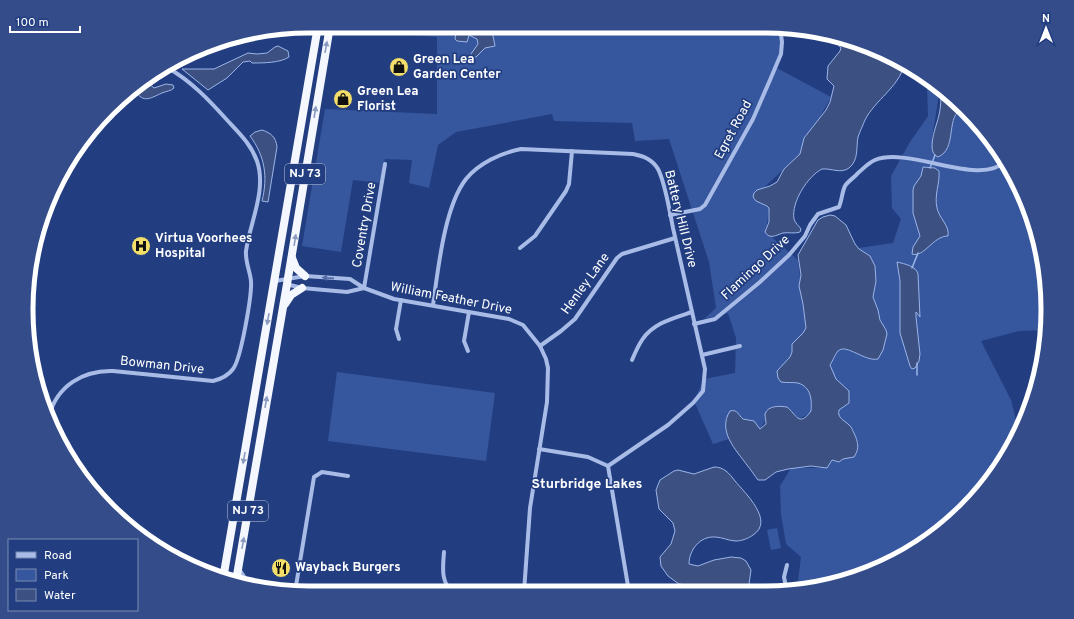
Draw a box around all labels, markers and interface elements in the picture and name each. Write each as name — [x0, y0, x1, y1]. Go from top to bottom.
scale bar — [10, 8, 80, 34]
north arrow — [1026, 8, 1066, 48]
text: N — [1042, 12, 1050, 26]
text: 100 m — [16, 15, 49, 31]
one-way arrow — [323, 41, 329, 53]
place label: Green Lea Garden Center — [413, 52, 501, 83]
shop icon: Green Lea Garden Center — [388, 56, 410, 78]
place label: Green Lea Florist — [357, 84, 418, 115]
shop icon: Green Lea Florist — [332, 88, 354, 110]
street label: Egret Road — [712, 98, 756, 162]
one-way arrow — [313, 106, 319, 118]
road number: NJ 73 — [285, 164, 325, 184]
street label: Battery Hill Drive — [660, 169, 700, 269]
street label: Coventry Drive — [350, 181, 380, 269]
place label: Virtua Voorhees Hospital — [155, 231, 252, 262]
street label: Flamingo Drive — [718, 232, 794, 304]
one-way arrow — [292, 234, 298, 246]
hospital icon: Virtua Voorhees Hospital — [130, 235, 152, 257]
street label: Henley Lane — [558, 250, 614, 318]
one-way arrow — [322, 274, 334, 281]
street label: William Feather Drive — [389, 279, 513, 319]
one-way arrow — [265, 313, 271, 325]
street label: Bowman Drive — [119, 354, 205, 378]
one-way arrow — [264, 396, 270, 408]
one-way arrow — [241, 451, 247, 464]
district label: Sturbridge Lakes — [532, 476, 643, 493]
road number: NJ 73 — [228, 501, 268, 521]
one-way arrow — [240, 537, 246, 549]
legend — [8, 539, 138, 611]
text: Road — [44, 548, 72, 564]
restaurant icon: Wayback Burgers — [270, 557, 292, 579]
place label: Wayback Burgers — [295, 560, 401, 576]
text: Park — [44, 568, 69, 584]
text: Water — [44, 588, 76, 604]

